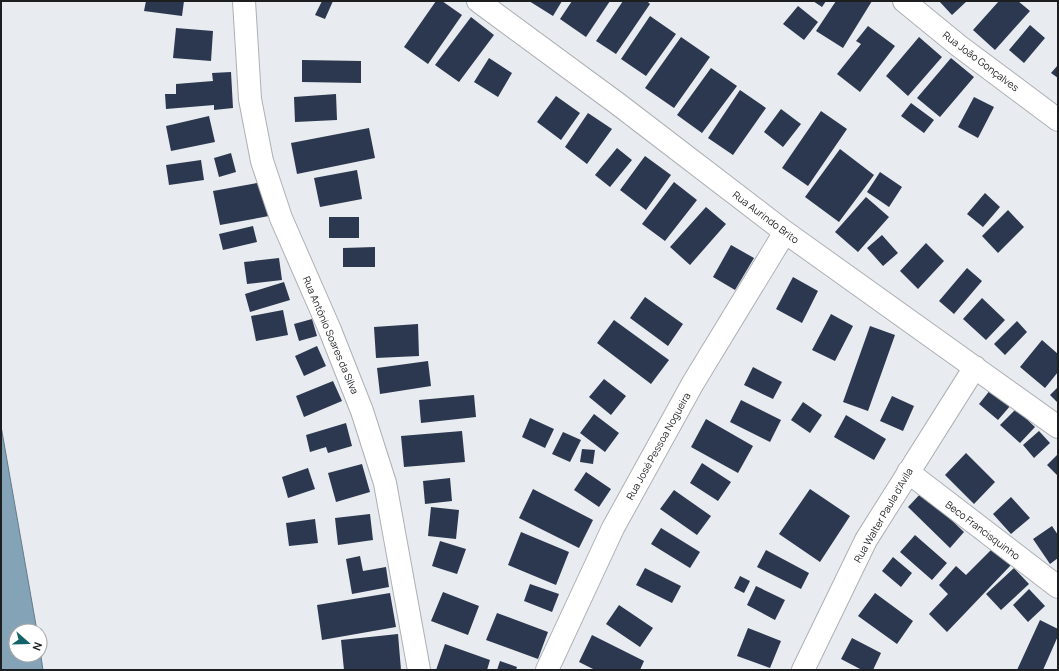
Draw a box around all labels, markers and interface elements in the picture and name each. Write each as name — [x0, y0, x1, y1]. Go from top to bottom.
street label: Rua João Gonçalves — [940, 28, 1022, 94]
street label: Rua Aurindo Brito — [730, 187, 802, 247]
street label: Rua Antônio Soares da Silva — [300, 274, 362, 396]
street label: Rua José Pessoa Nogueira — [623, 390, 693, 502]
street label: Rua Walter Paula d'Avila — [850, 465, 916, 565]
street label: Beco Francisquinho — [943, 497, 1023, 563]
north arrow — [8, 623, 48, 663]
text: N — [29, 640, 46, 653]

